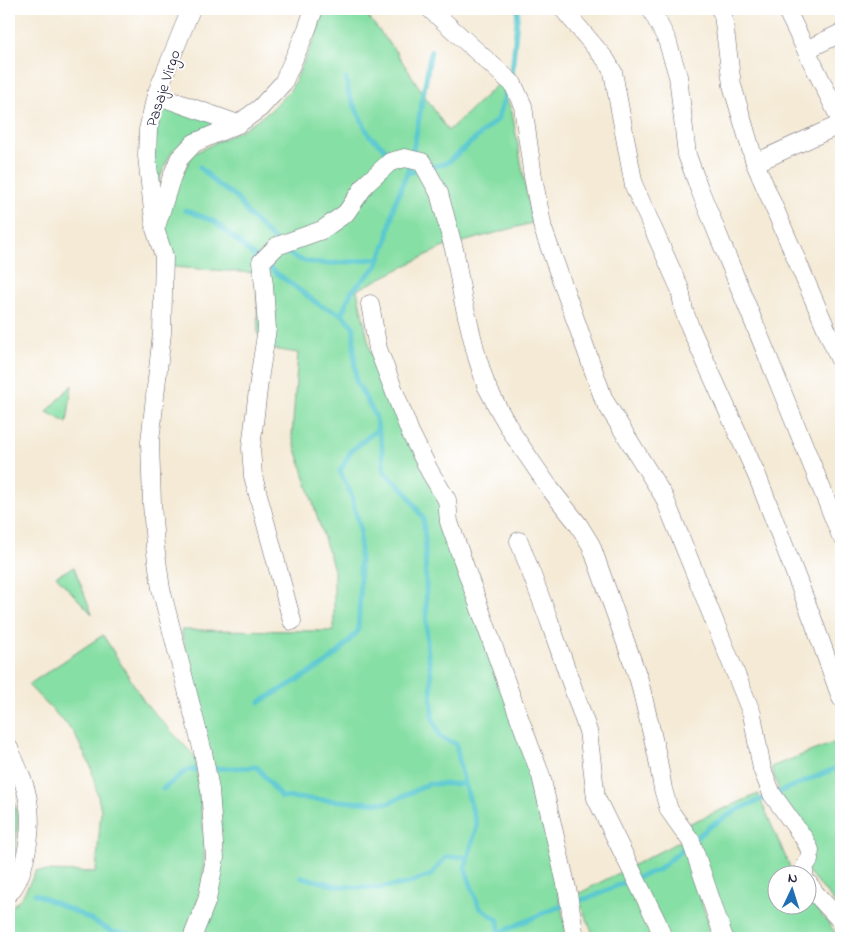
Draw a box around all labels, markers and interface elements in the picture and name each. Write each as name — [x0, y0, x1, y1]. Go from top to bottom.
street label: Pasaje Virgo — [140, 47, 188, 130]
north arrow — [768, 864, 818, 914]
text: N — [787, 868, 798, 889]

